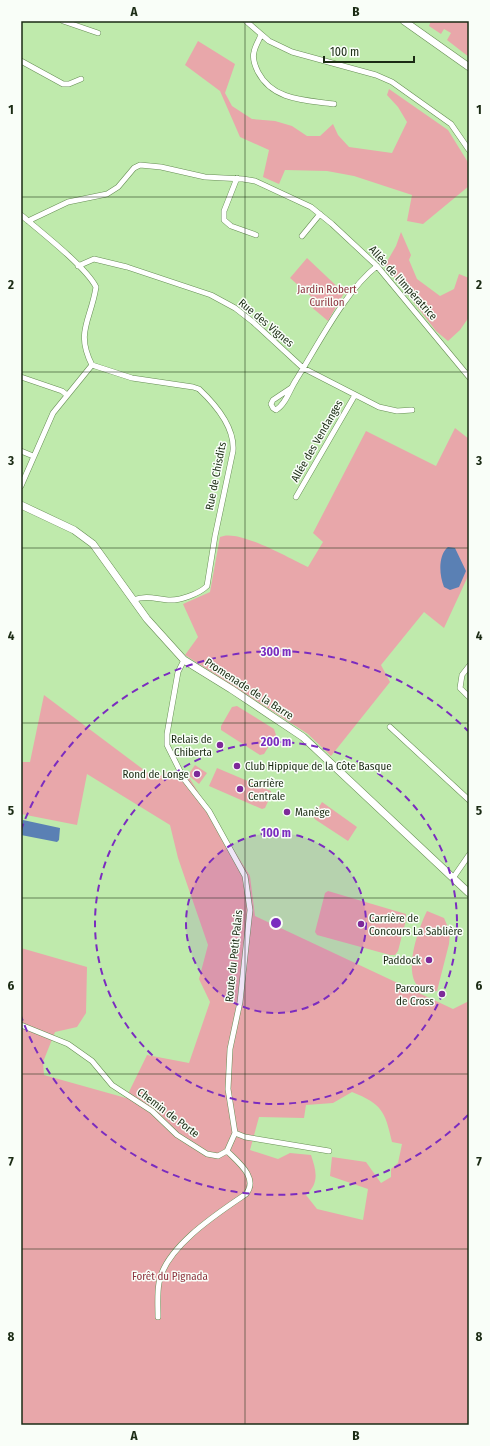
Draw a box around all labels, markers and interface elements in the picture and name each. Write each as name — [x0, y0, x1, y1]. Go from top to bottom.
text: A — [129, 4, 138, 19]
text: B — [352, 4, 360, 19]
scale bar — [324, 38, 414, 64]
text: 100 m — [330, 45, 359, 59]
text: 1 — [8, 102, 14, 117]
text: 1 — [476, 102, 482, 117]
street label: Allée de l'Impératrice — [366, 243, 440, 323]
text: 2 — [7, 277, 14, 292]
text: 2 — [475, 277, 482, 292]
park label: Jardin Robert Curillon — [297, 283, 357, 309]
street label: Rue des Vignes — [236, 296, 296, 350]
street label: Allée des Vendanges — [288, 397, 346, 484]
street label: Rue de Chisdits — [203, 440, 229, 511]
text: 3 — [7, 453, 14, 468]
text: 3 — [475, 453, 482, 468]
text: 4 — [8, 628, 15, 643]
text: 4 — [476, 628, 483, 643]
text: 300 m — [260, 645, 291, 659]
street label: Promenade de la Barre — [202, 656, 296, 722]
place label: Relais de Chiberta — [171, 733, 212, 759]
text: 200 m — [260, 735, 291, 749]
marker: Relais de Chiberta — [215, 740, 225, 750]
place label: Club Hippique de la Côte Basque — [245, 760, 392, 773]
marker: Club Hippique de la Côte Basque — [232, 761, 242, 771]
place label: Rond de Longe — [123, 768, 189, 781]
marker: Rond de Longe — [192, 769, 202, 779]
place label: Carrière Centrale — [248, 777, 285, 803]
marker: Carrière Centrale — [235, 784, 245, 794]
text: 5 — [8, 803, 14, 818]
text: 5 — [476, 803, 482, 818]
place label: Manège — [295, 806, 330, 819]
marker: Manège — [282, 807, 292, 817]
text: 100 m — [261, 826, 291, 840]
street label: Route du Petit Palais — [223, 909, 245, 1003]
place label: Carrière de Concours La Sablière — [369, 912, 463, 938]
centre of rings — [269, 916, 283, 930]
marker: Carrière de Concours La Sablière — [356, 919, 366, 929]
place label: Paddock — [383, 954, 422, 967]
marker: Paddock — [424, 955, 434, 965]
text: 6 — [8, 978, 15, 993]
text: 6 — [476, 978, 483, 993]
place label: Parcours de Cross — [395, 982, 434, 1008]
marker: Parcours de Cross — [437, 989, 447, 999]
street label: Chemin de Porte — [134, 1085, 202, 1141]
text: 7 — [8, 1154, 14, 1169]
text: 7 — [476, 1154, 482, 1169]
park label: Forêt du Pignada — [132, 1270, 208, 1283]
text: 8 — [8, 1329, 15, 1344]
text: 8 — [476, 1329, 483, 1344]
text: A — [129, 1428, 138, 1443]
text: B — [352, 1428, 360, 1443]

